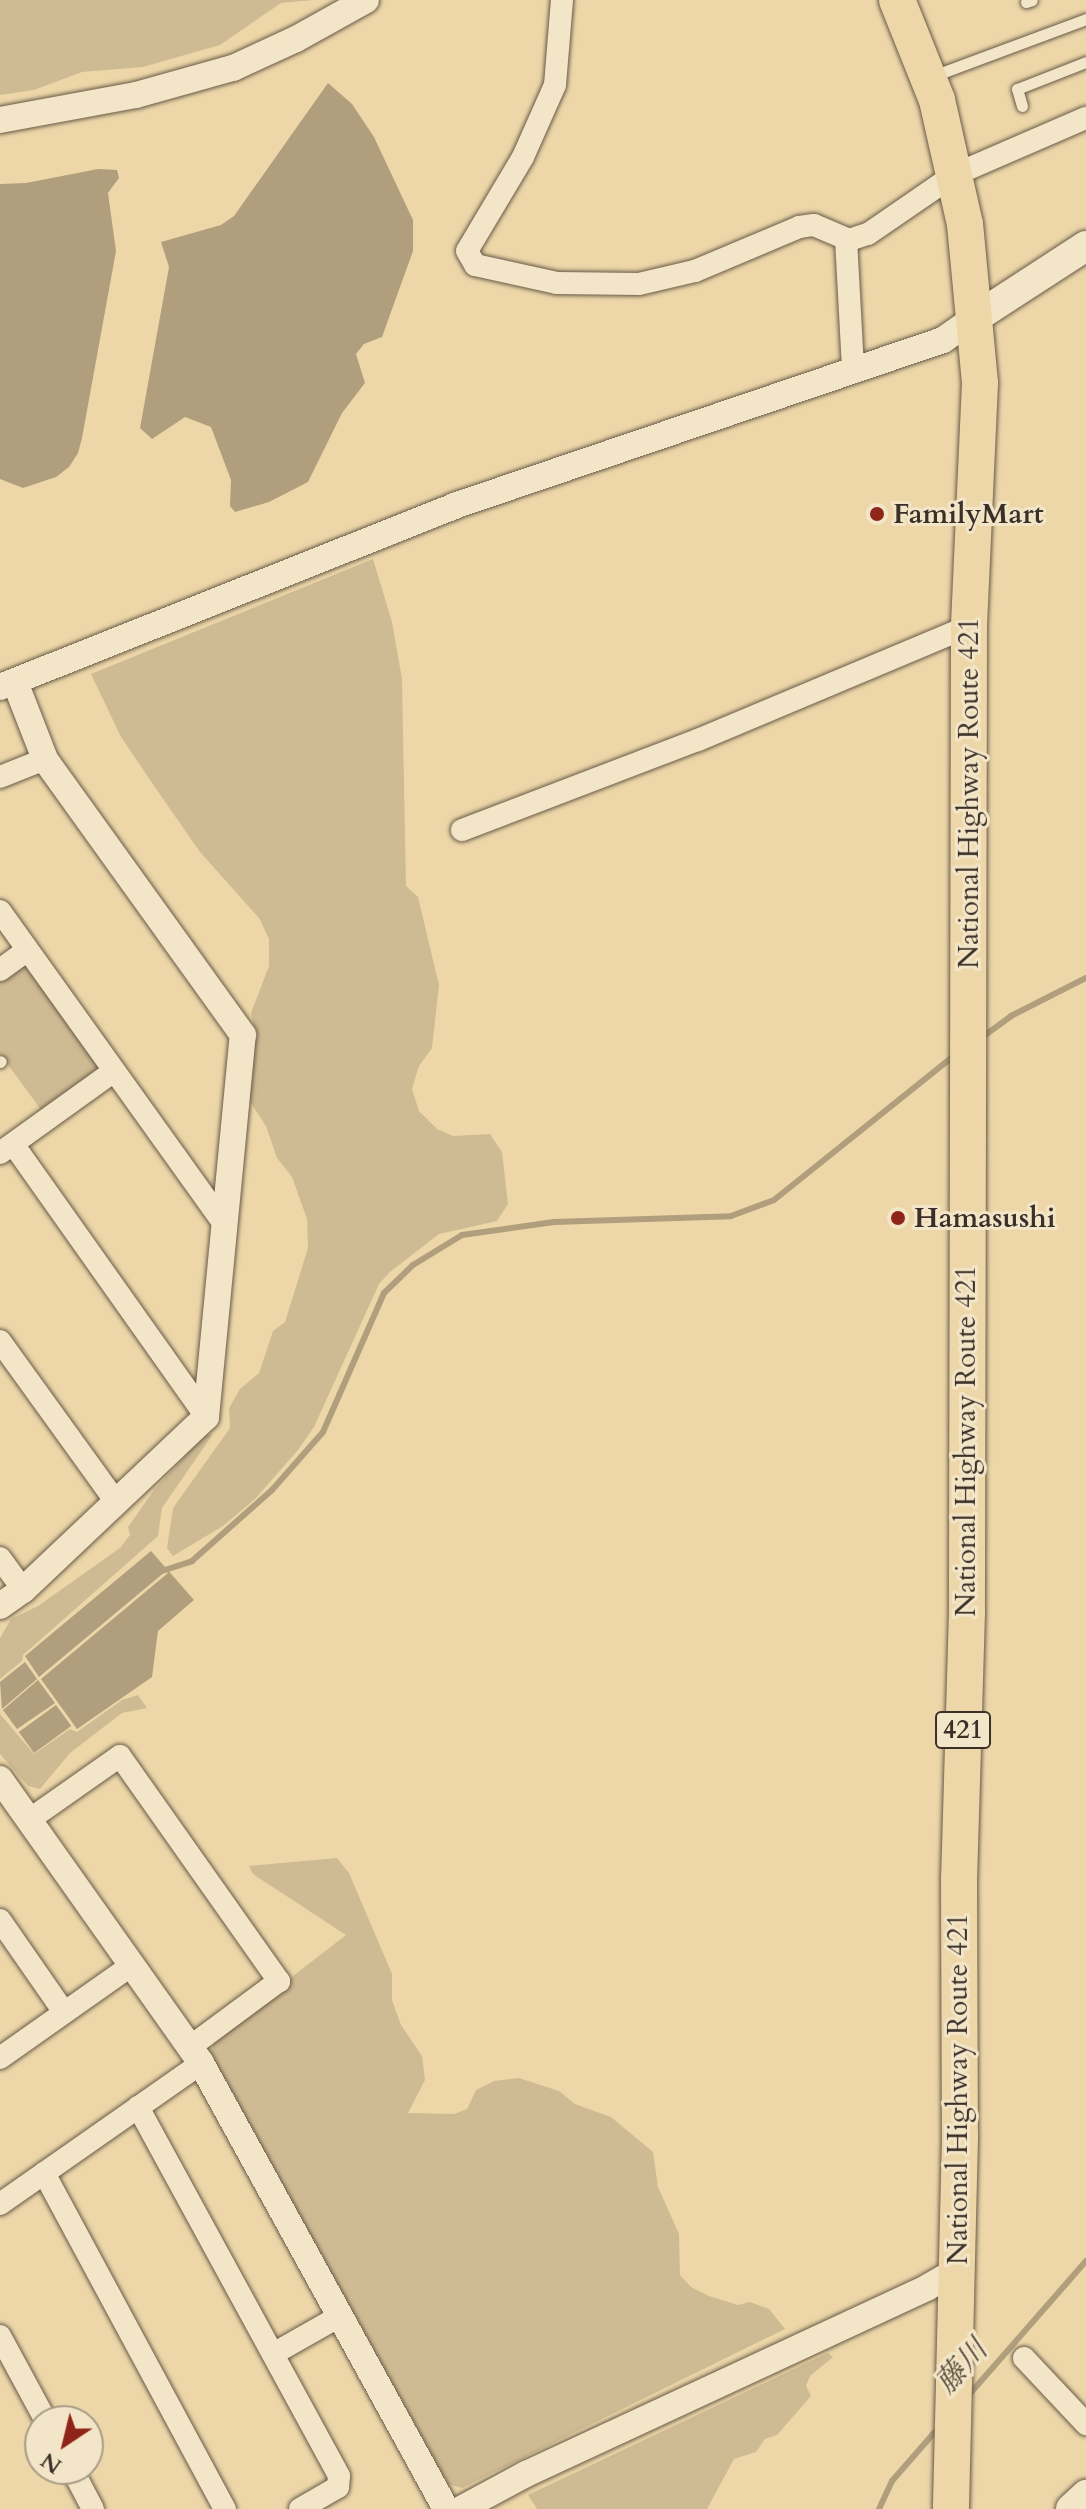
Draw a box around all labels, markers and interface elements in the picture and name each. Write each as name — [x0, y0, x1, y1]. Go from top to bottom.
place label: FamilyMart — [893, 497, 1044, 531]
marker: FamilyMart — [868, 505, 886, 523]
street label: National Highway Route 421 — [952, 617, 986, 969]
place label: Hamasushi — [914, 1201, 1056, 1235]
marker: Hamasushi — [889, 1209, 907, 1227]
street label: National Highway Route 421 — [949, 1265, 983, 1617]
road number: 421 — [935, 1708, 991, 1752]
street label: National Highway Route 421 — [941, 1913, 975, 2265]
water label: 藤川 — [929, 2333, 995, 2401]
north arrow — [24, 2405, 104, 2485]
text: N — [35, 2445, 68, 2481]

